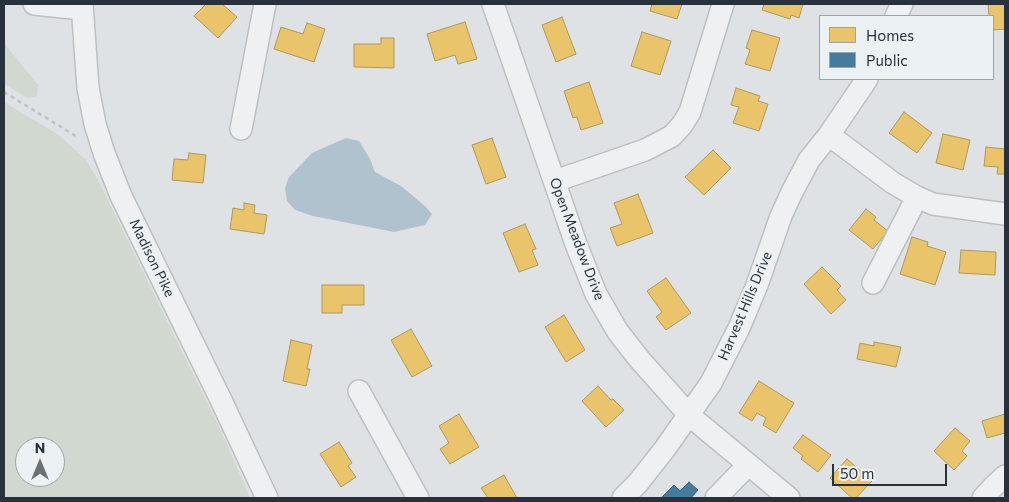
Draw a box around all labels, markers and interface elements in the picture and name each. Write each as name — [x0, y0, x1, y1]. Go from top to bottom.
legend — [819, 15, 994, 80]
text: Homes — [866, 26, 914, 44]
text: Public — [866, 51, 908, 69]
street label: Open Meadow Drive — [546, 175, 608, 303]
street label: Madison Pike — [126, 216, 178, 300]
street label: Harvest Hills Drive — [714, 249, 776, 363]
north arrow — [15, 437, 65, 487]
text: N — [35, 439, 45, 456]
scale bar — [834, 454, 949, 486]
text: 50 m — [840, 464, 874, 482]

